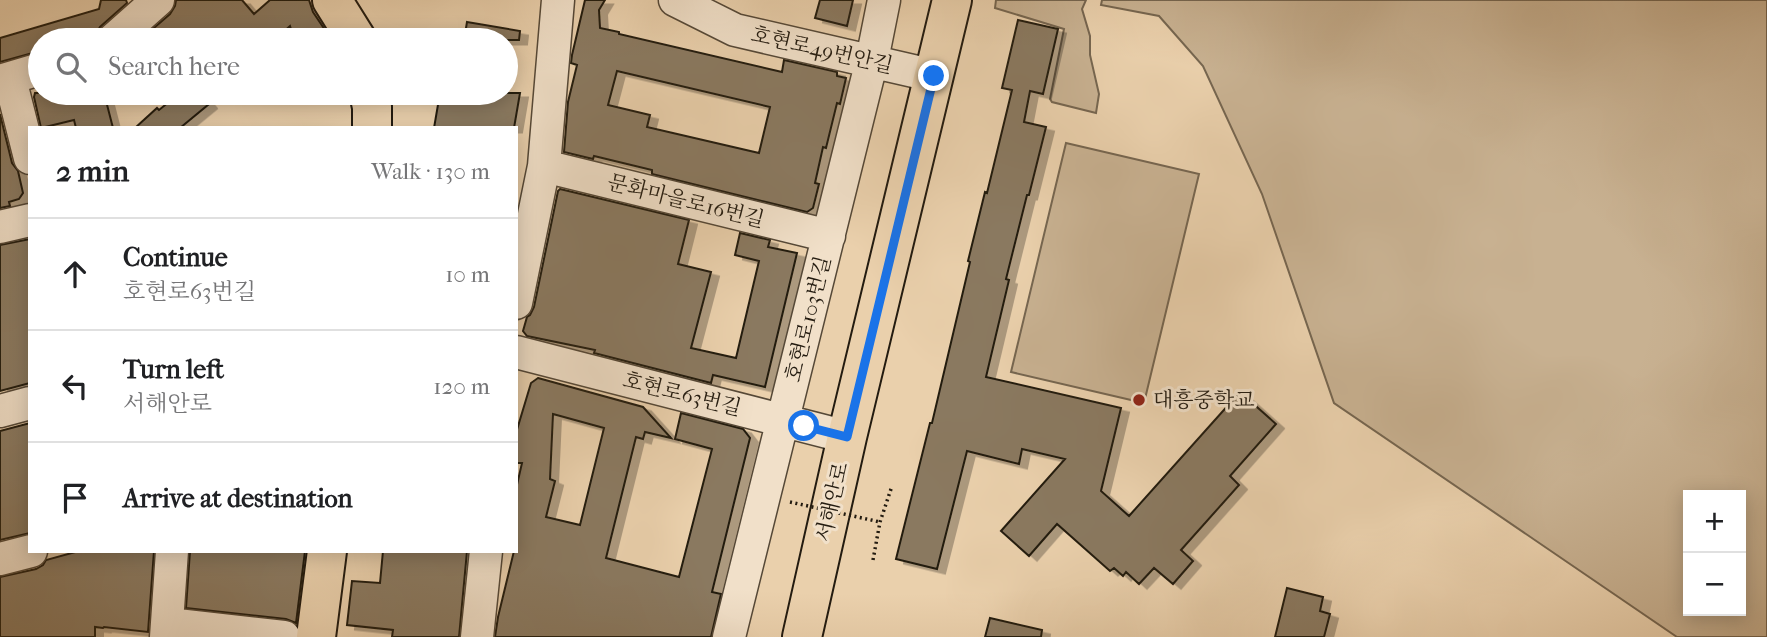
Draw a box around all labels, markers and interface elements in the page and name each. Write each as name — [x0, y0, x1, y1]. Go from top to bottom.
street label: 호현로49번안길 — [749, 22, 895, 78]
search box — [28, 28, 518, 105]
icon: search — [52, 48, 90, 86]
text: Search here — [108, 51, 240, 82]
route end — [918, 60, 949, 91]
text: 2 min — [56, 154, 129, 189]
text: Walk · 130 m — [371, 158, 490, 185]
street label: 문화마을로16번길 — [605, 170, 767, 232]
text: Continue — [123, 242, 228, 273]
street label: 호현로103번길 — [781, 254, 835, 384]
icon: ahead — [56, 255, 94, 293]
text: 10 m — [445, 261, 490, 288]
text: 호현로63번길 — [123, 278, 256, 305]
text: Turn left — [123, 354, 224, 385]
icon: left — [56, 367, 94, 405]
street label: 호현로63번길 — [620, 368, 744, 420]
text: 120 m — [433, 373, 490, 400]
place label: 대흥중학교 — [1153, 388, 1254, 412]
text: 서해안로 — [123, 390, 212, 417]
marker: 대흥중학교 — [1131, 392, 1147, 408]
route start — [788, 410, 819, 441]
street label: 서해안로 — [811, 460, 853, 544]
icon: arrive — [56, 479, 94, 517]
text: Arrive at destination — [123, 483, 353, 514]
map controls — [1683, 490, 1746, 616]
button: + — [1683, 490, 1746, 553]
button: − — [1683, 553, 1746, 616]

